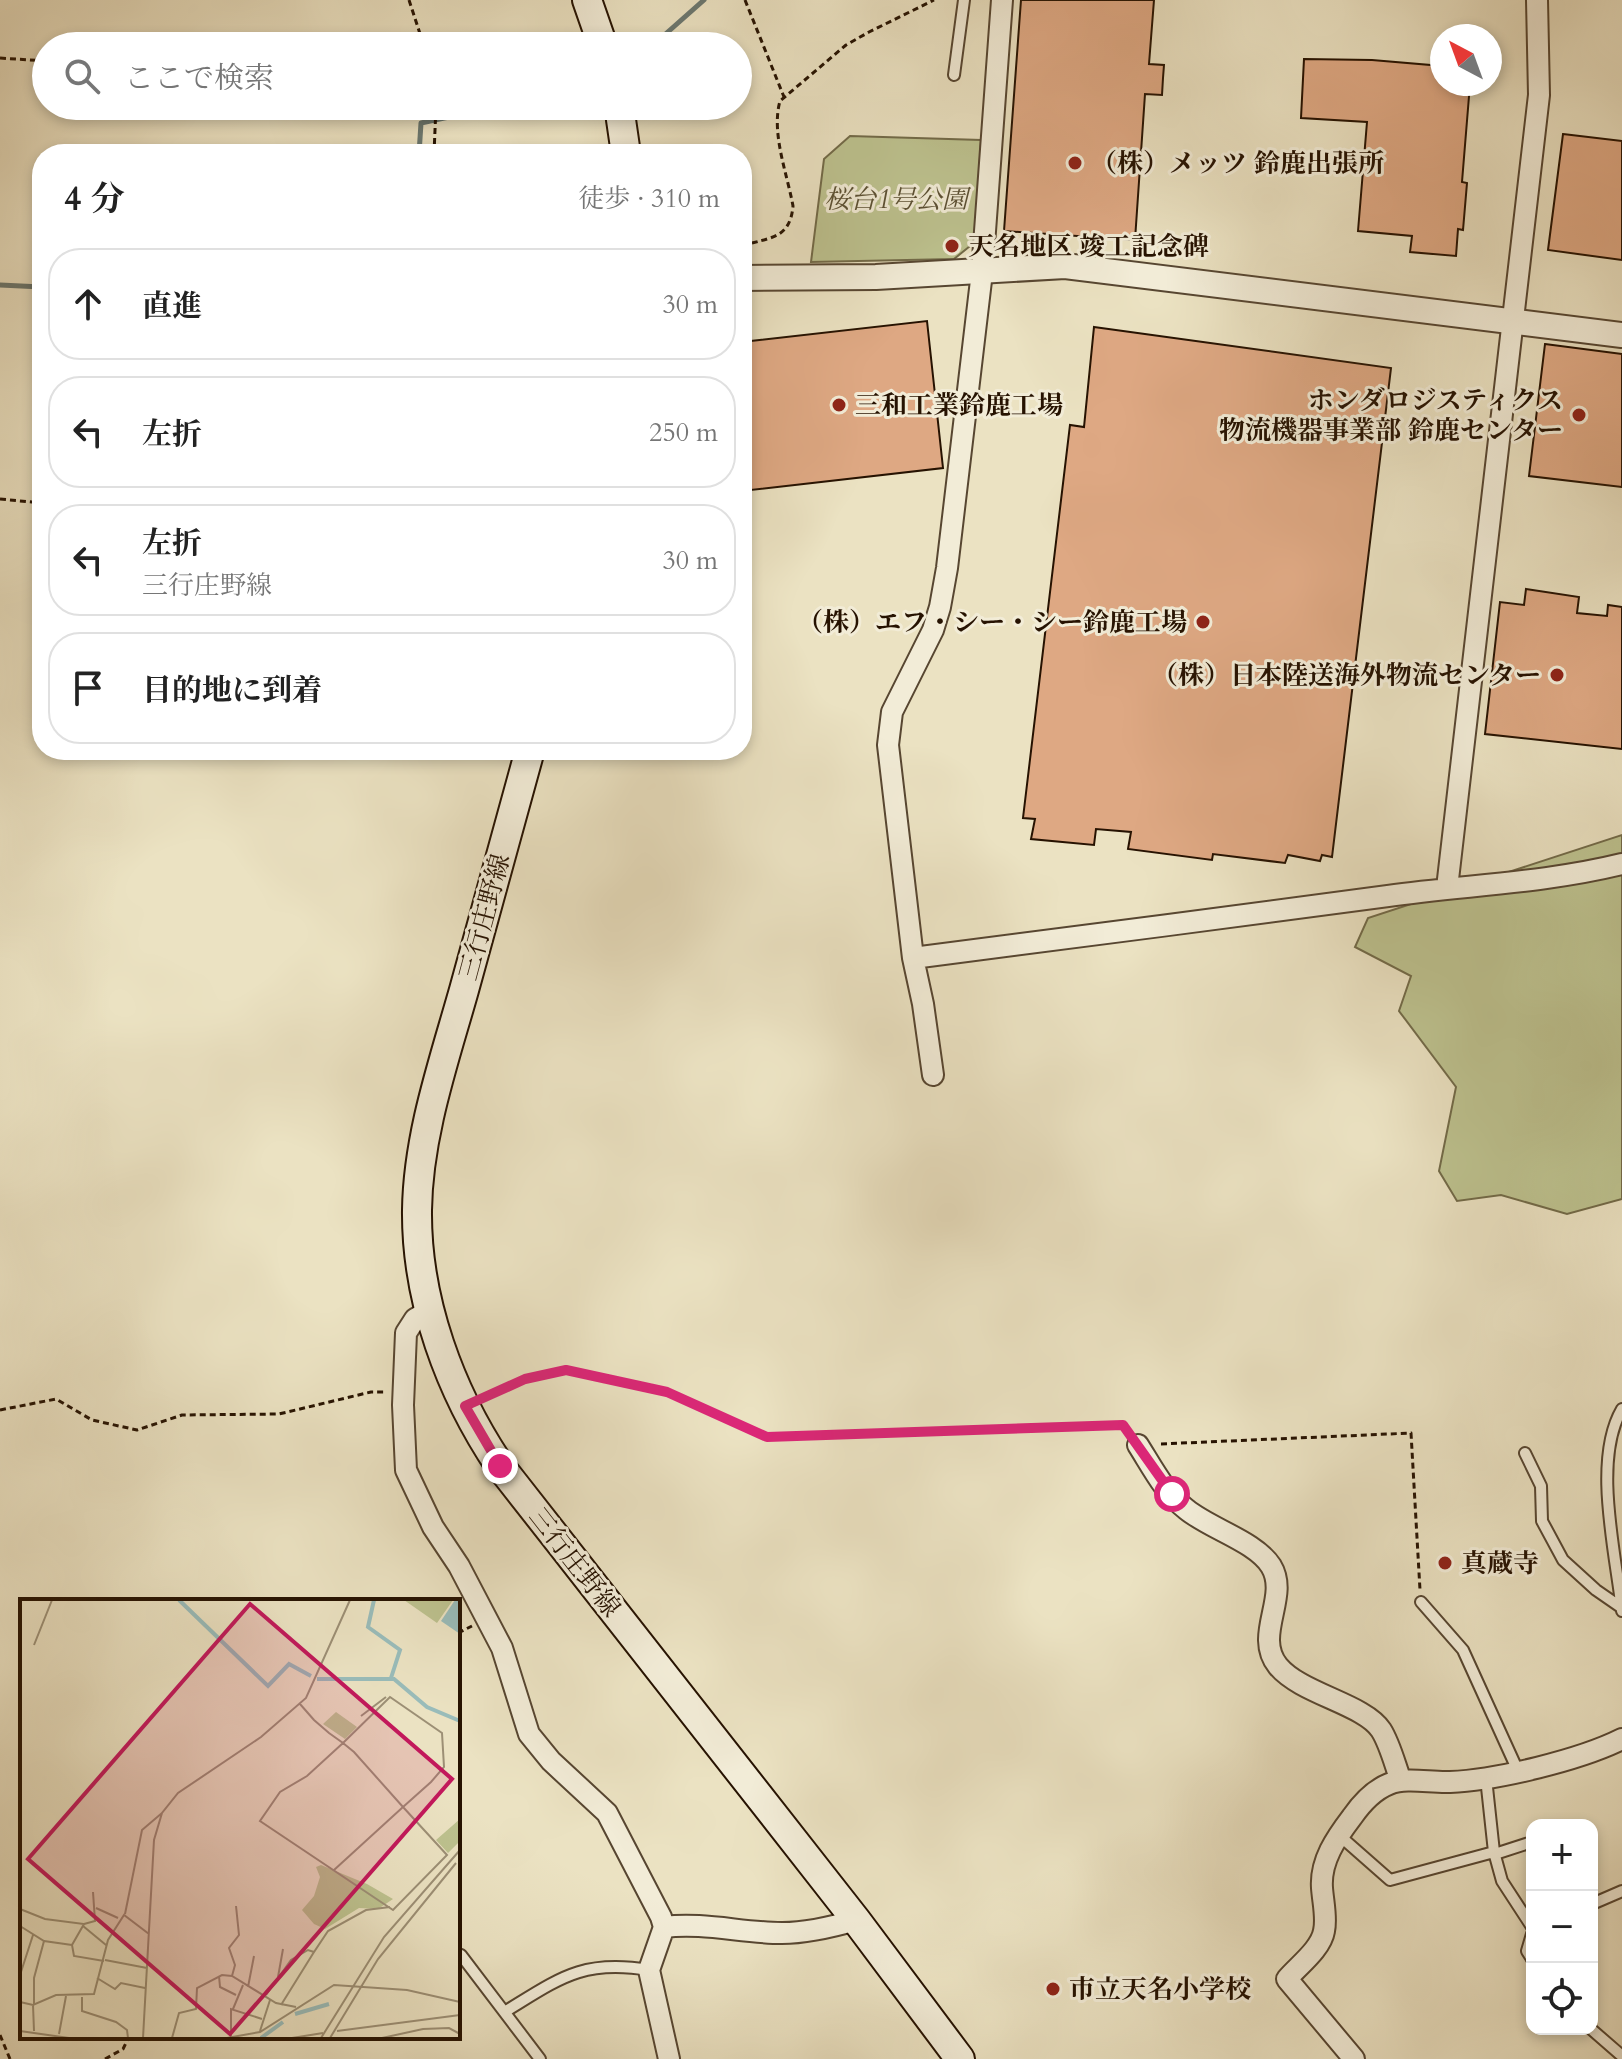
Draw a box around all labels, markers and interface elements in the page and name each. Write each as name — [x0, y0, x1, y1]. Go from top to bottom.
north arrow — [1430, 24, 1502, 96]
search box — [32, 32, 752, 120]
icon: search — [60, 54, 104, 98]
text: ここで検索 — [124, 58, 274, 99]
place label: （株）メッツ 鈴鹿出張所 — [1091, 146, 1384, 181]
marker: （株）メッツ 鈴鹿出張所 — [1066, 154, 1084, 172]
text: 4 分 — [64, 176, 125, 222]
text: 徒歩 · 310 m — [579, 181, 720, 216]
park label: 桜台1号公園 — [824, 182, 972, 217]
place label: 天名地区 竣工記念碑 — [968, 229, 1209, 264]
marker: 天名地区 竣工記念碑 — [943, 237, 961, 255]
icon: ahead — [66, 282, 110, 326]
text: 直進 — [142, 286, 202, 327]
text: 30 m — [662, 287, 718, 322]
place label: ホンダロジスティクス 物流機器事業部 鈴鹿センター — [1219, 383, 1563, 448]
place label: 三和工業鈴鹿工場 — [855, 388, 1063, 423]
marker: 三和工業鈴鹿工場 — [830, 396, 848, 414]
marker: ホンダロジスティクス 物流機器事業部 鈴鹿センター — [1570, 406, 1588, 424]
icon: left — [66, 410, 110, 454]
text: 左折 — [142, 414, 202, 455]
text: 250 m — [649, 415, 718, 450]
text: 左折 — [142, 523, 202, 564]
icon: left — [66, 538, 110, 582]
text: 30 m — [662, 543, 718, 578]
text: 三行庄野線 — [142, 568, 272, 603]
place label: （株）エフ・シー・シー鈴鹿工場 — [797, 605, 1187, 640]
marker: （株）エフ・シー・シー鈴鹿工場 — [1194, 613, 1212, 631]
place label: （株）日本陸送海外物流センター — [1152, 658, 1541, 693]
icon: arrive — [66, 666, 110, 710]
marker: （株）日本陸送海外物流センター — [1548, 666, 1566, 684]
text: 目的地に到着 — [142, 670, 322, 711]
street label: 三行庄野線 — [451, 850, 518, 984]
route end — [482, 1448, 518, 1484]
route start — [1154, 1476, 1190, 1512]
street label: 三行庄野線 — [521, 1500, 628, 1624]
place label: 真蔵寺 — [1461, 1546, 1539, 1581]
marker: 真蔵寺 — [1436, 1554, 1454, 1572]
inset map — [20, 1599, 460, 2039]
map controls — [1526, 1819, 1598, 2035]
button: + — [1526, 1819, 1598, 1891]
button: − — [1526, 1891, 1598, 1963]
button: locate — [1526, 1963, 1598, 2035]
place label: 市立天名小学校 — [1069, 1972, 1251, 2007]
marker: 市立天名小学校 — [1044, 1980, 1062, 1998]

